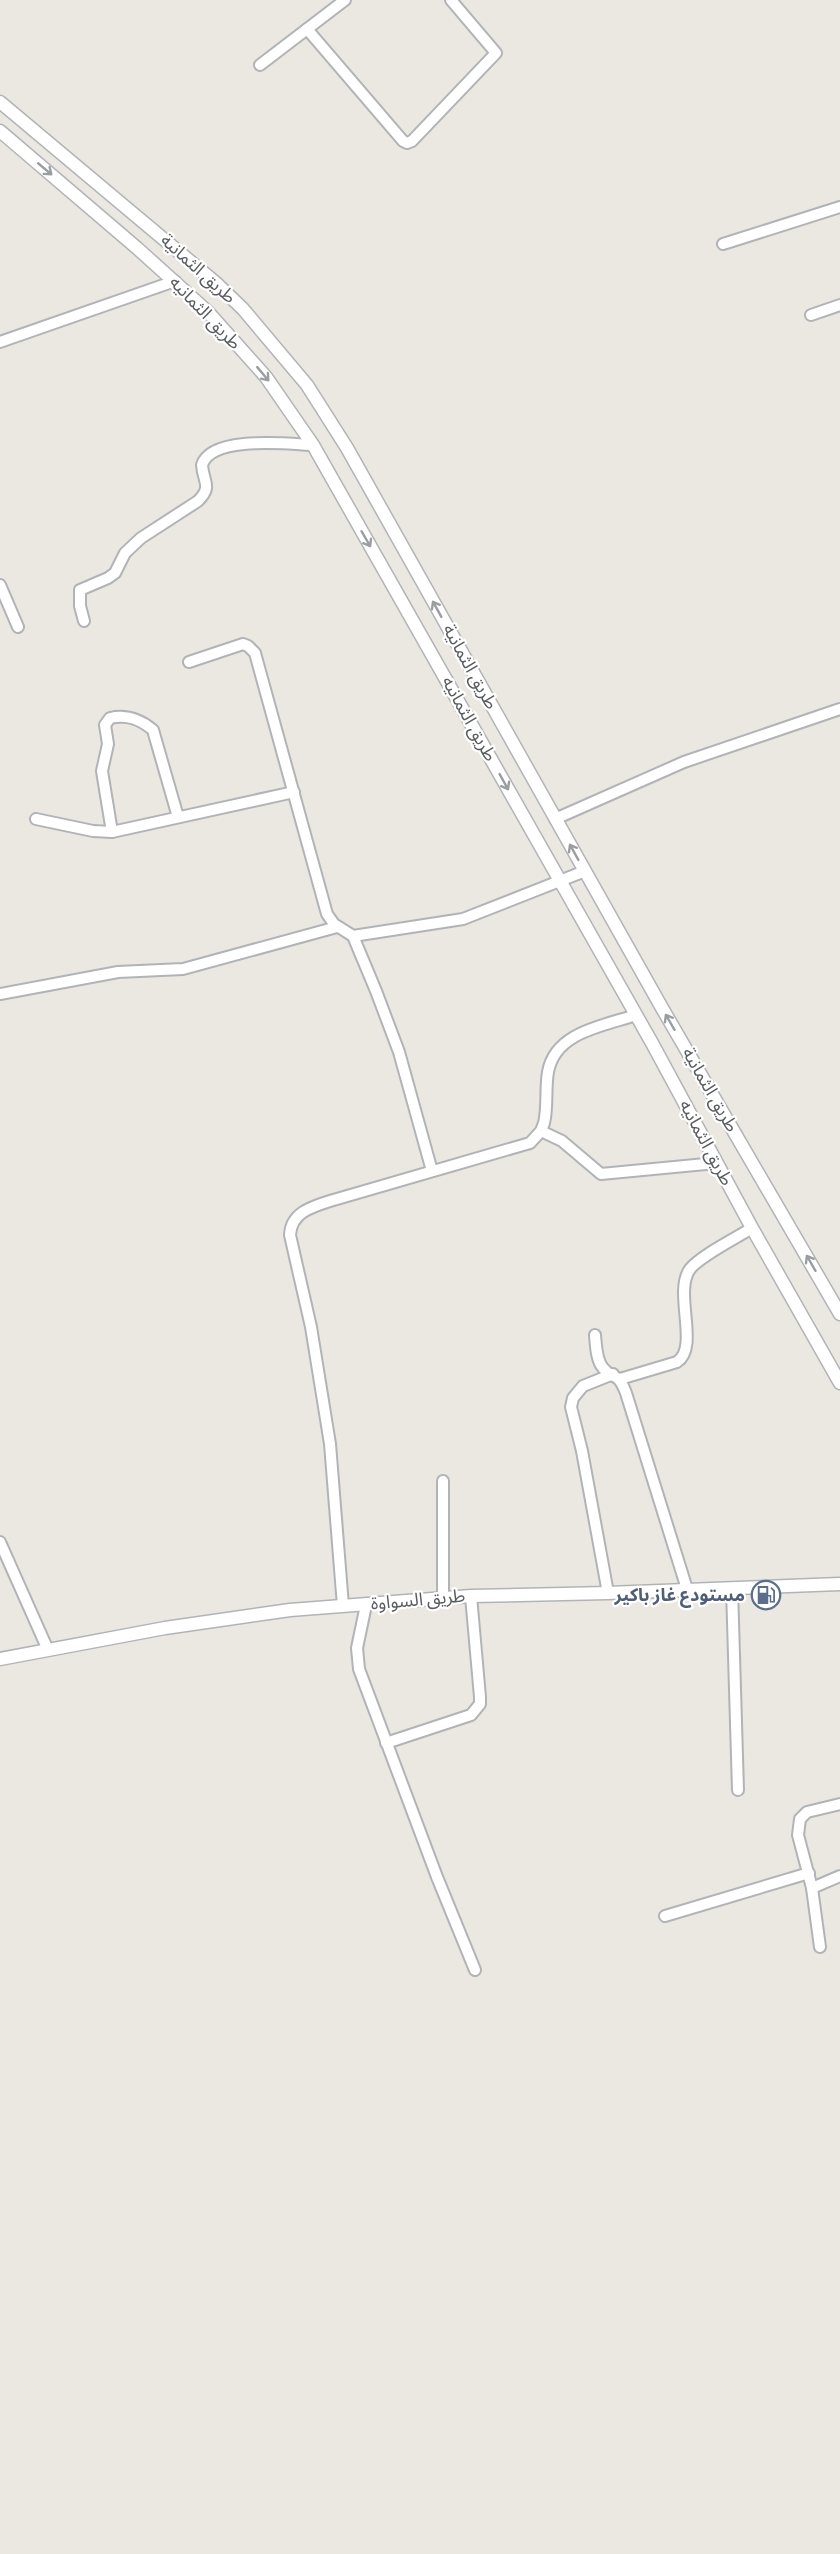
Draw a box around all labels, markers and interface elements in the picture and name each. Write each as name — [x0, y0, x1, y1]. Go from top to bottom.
one-way arrow — [37, 162, 52, 176]
street label: طريق الثمانية — [155, 228, 241, 310]
street label: طريق الثمانيه — [163, 271, 247, 355]
one-way arrow — [256, 366, 269, 382]
one-way arrow — [361, 530, 373, 547]
one-way arrow — [431, 601, 443, 618]
street label: طريق الثمانية — [436, 620, 504, 714]
street label: طريق الثمانيه — [435, 672, 503, 766]
one-way arrow — [498, 773, 510, 790]
one-way arrow — [568, 844, 579, 862]
one-way arrow — [664, 1014, 676, 1031]
street label: طريق الثمانية — [676, 1043, 744, 1137]
street label: طريق الثمانيه — [673, 1096, 739, 1190]
one-way arrow — [804, 1255, 816, 1272]
fuel station icon: مستودع غاز باكير — [750, 1579, 782, 1611]
street label: طريق السواوة — [370, 1583, 466, 1617]
place label: مستودع غاز باكير — [613, 1583, 745, 1608]

